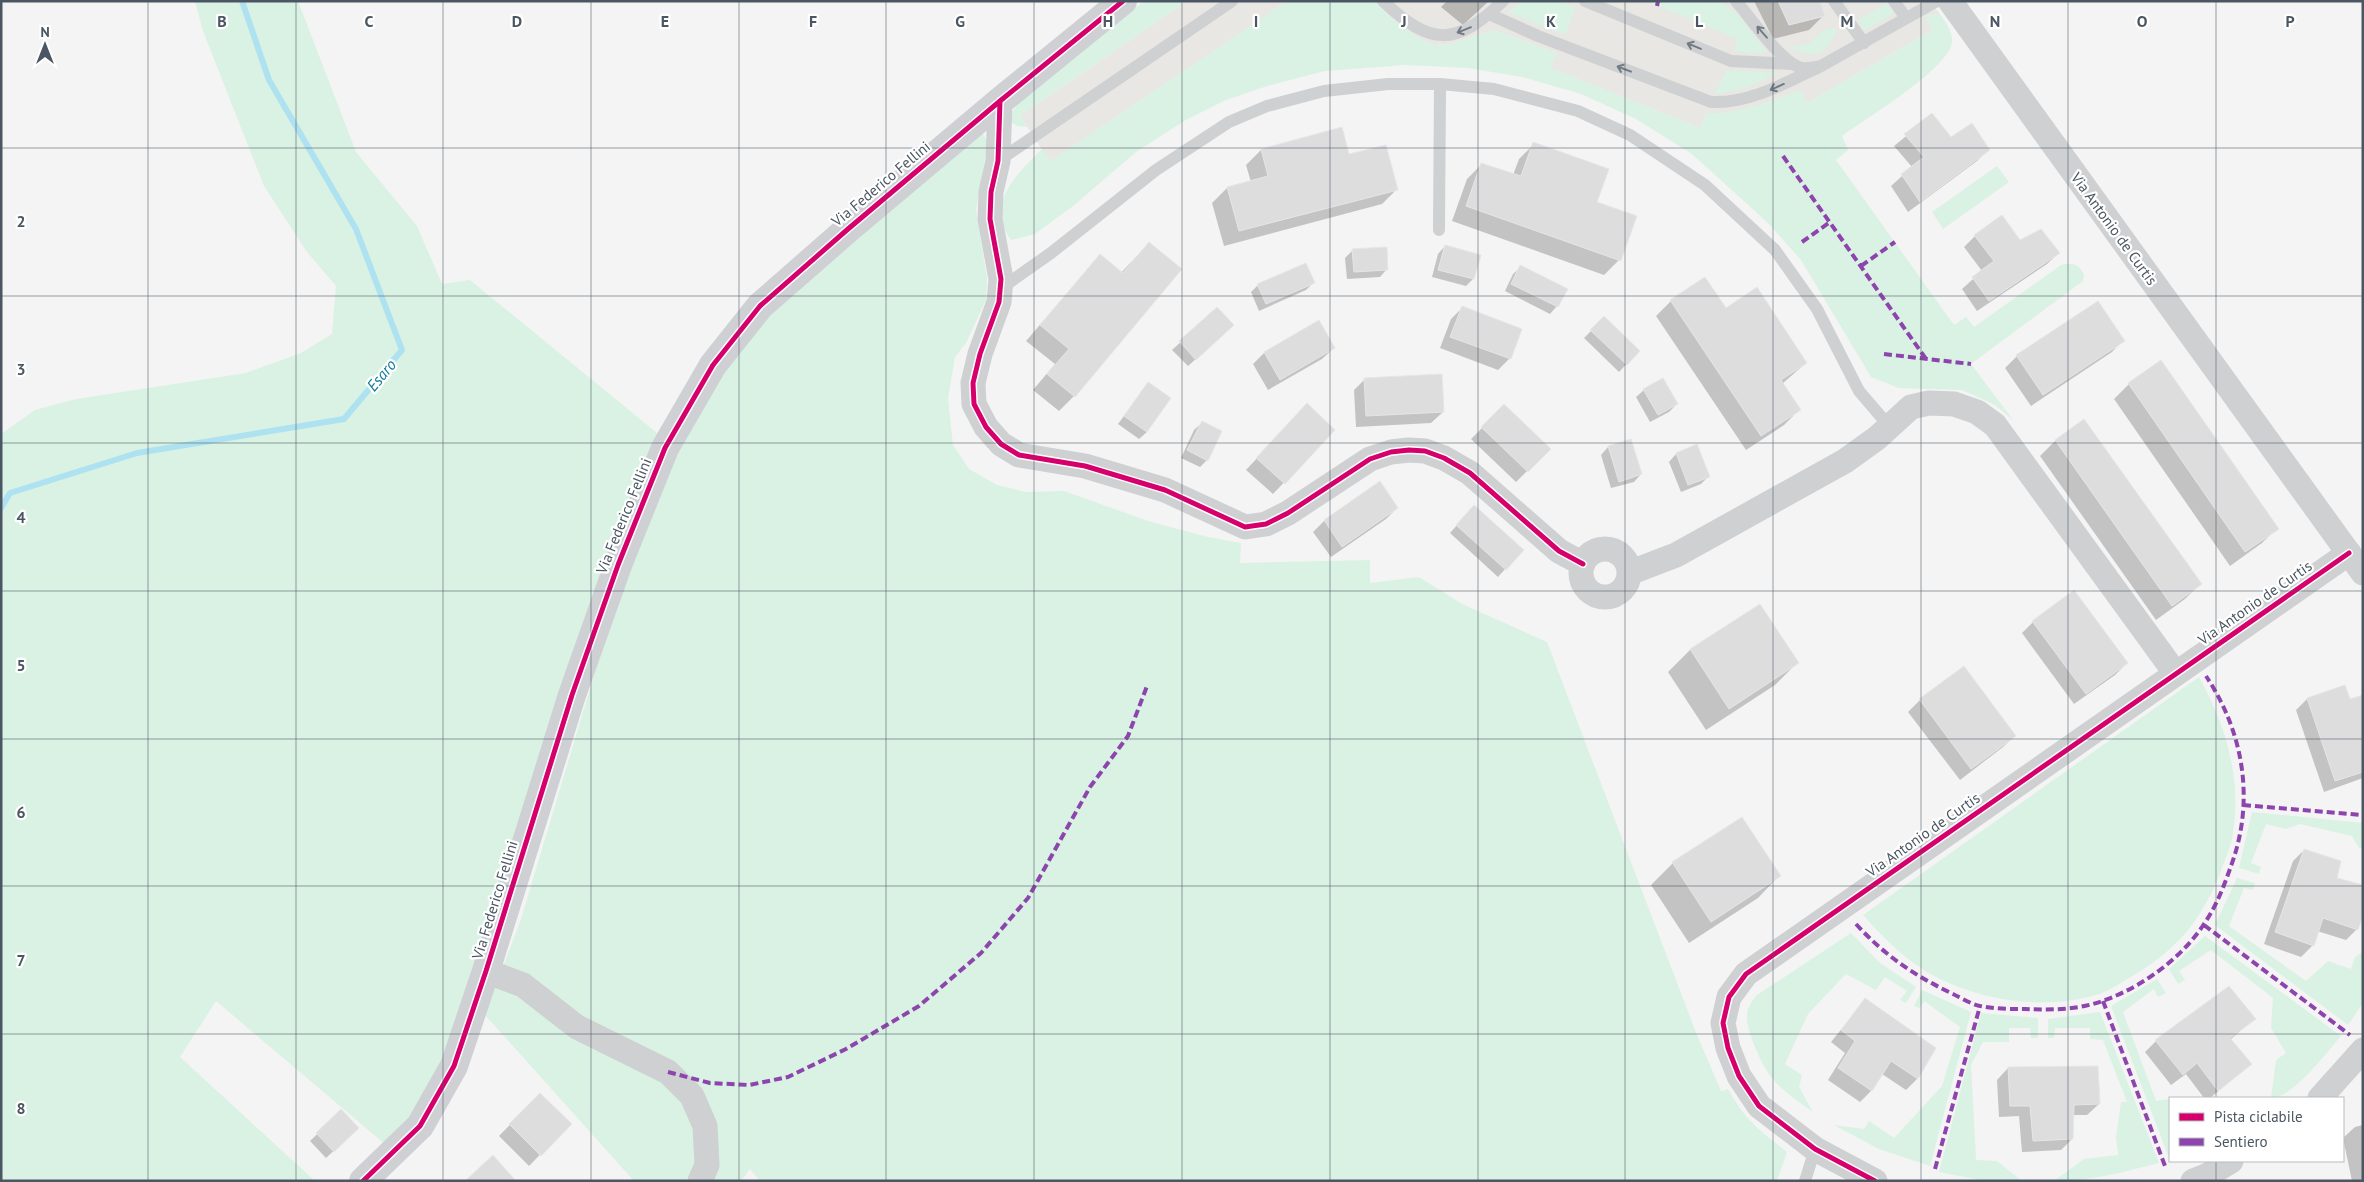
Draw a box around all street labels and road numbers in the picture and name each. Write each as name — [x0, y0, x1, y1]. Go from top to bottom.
street label: Via Federico Fellini — [827, 137, 934, 231]
street label: Via Antonio de Curtis — [2067, 168, 2162, 289]
street label: Via Federico Fellini — [591, 455, 655, 577]
street label: Via Antonio de Curtis — [2193, 556, 2315, 650]
street label: Via Antonio de Curtis — [1861, 788, 1983, 882]
street label: Via Federico Fellini — [467, 838, 522, 962]

